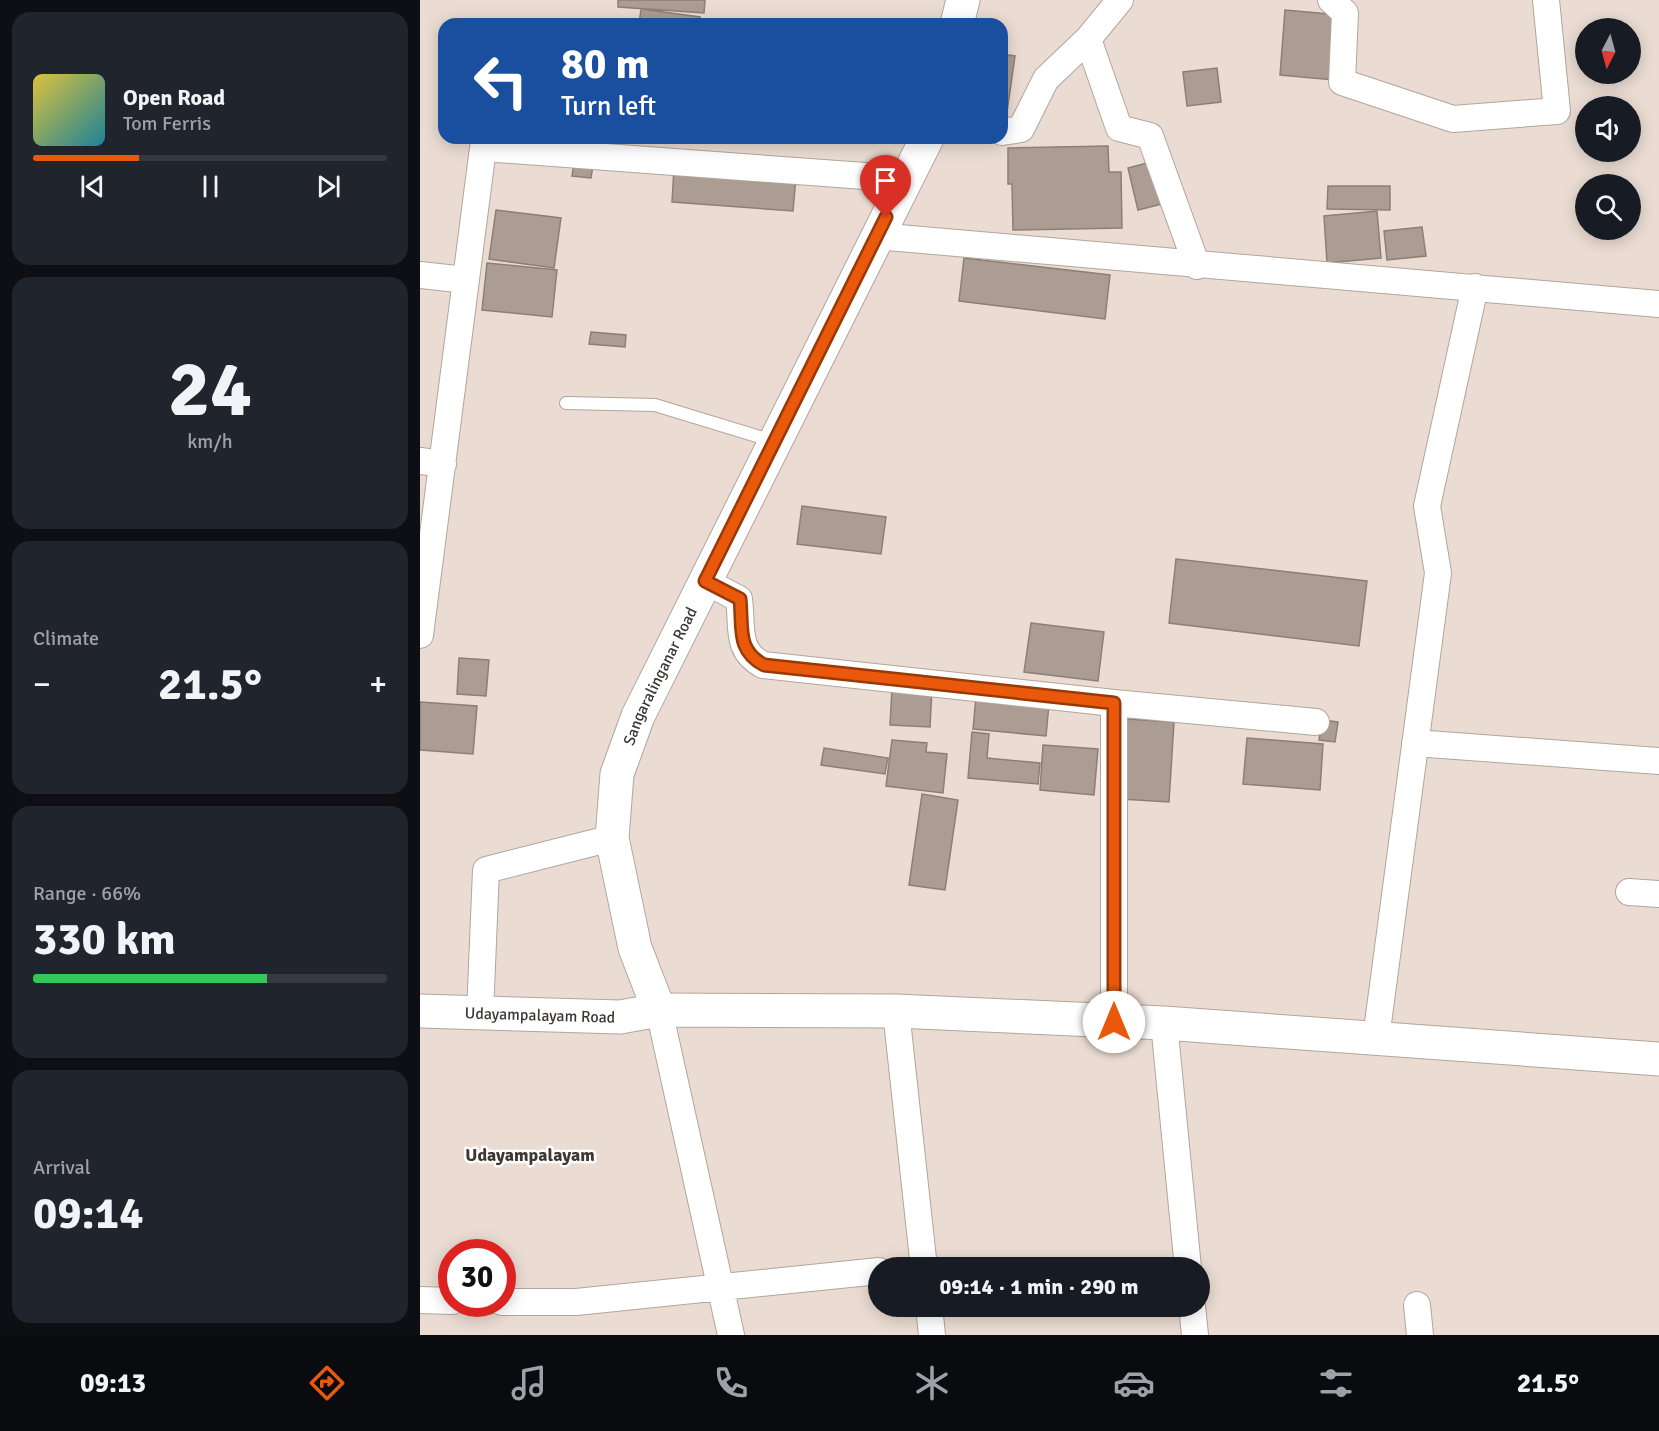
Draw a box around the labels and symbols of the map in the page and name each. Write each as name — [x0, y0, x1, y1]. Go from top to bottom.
north arrow — [1575, 18, 1641, 84]
pin — [860, 155, 911, 217]
street label: Sangaralinganar Road — [619, 604, 702, 748]
position arrow — [1082, 990, 1146, 1054]
street label: Udayampalayam Road — [464, 1003, 615, 1028]
district label: Udayampalayam — [465, 1144, 595, 1166]
speed limit sign: 30 — [438, 1239, 516, 1317]

